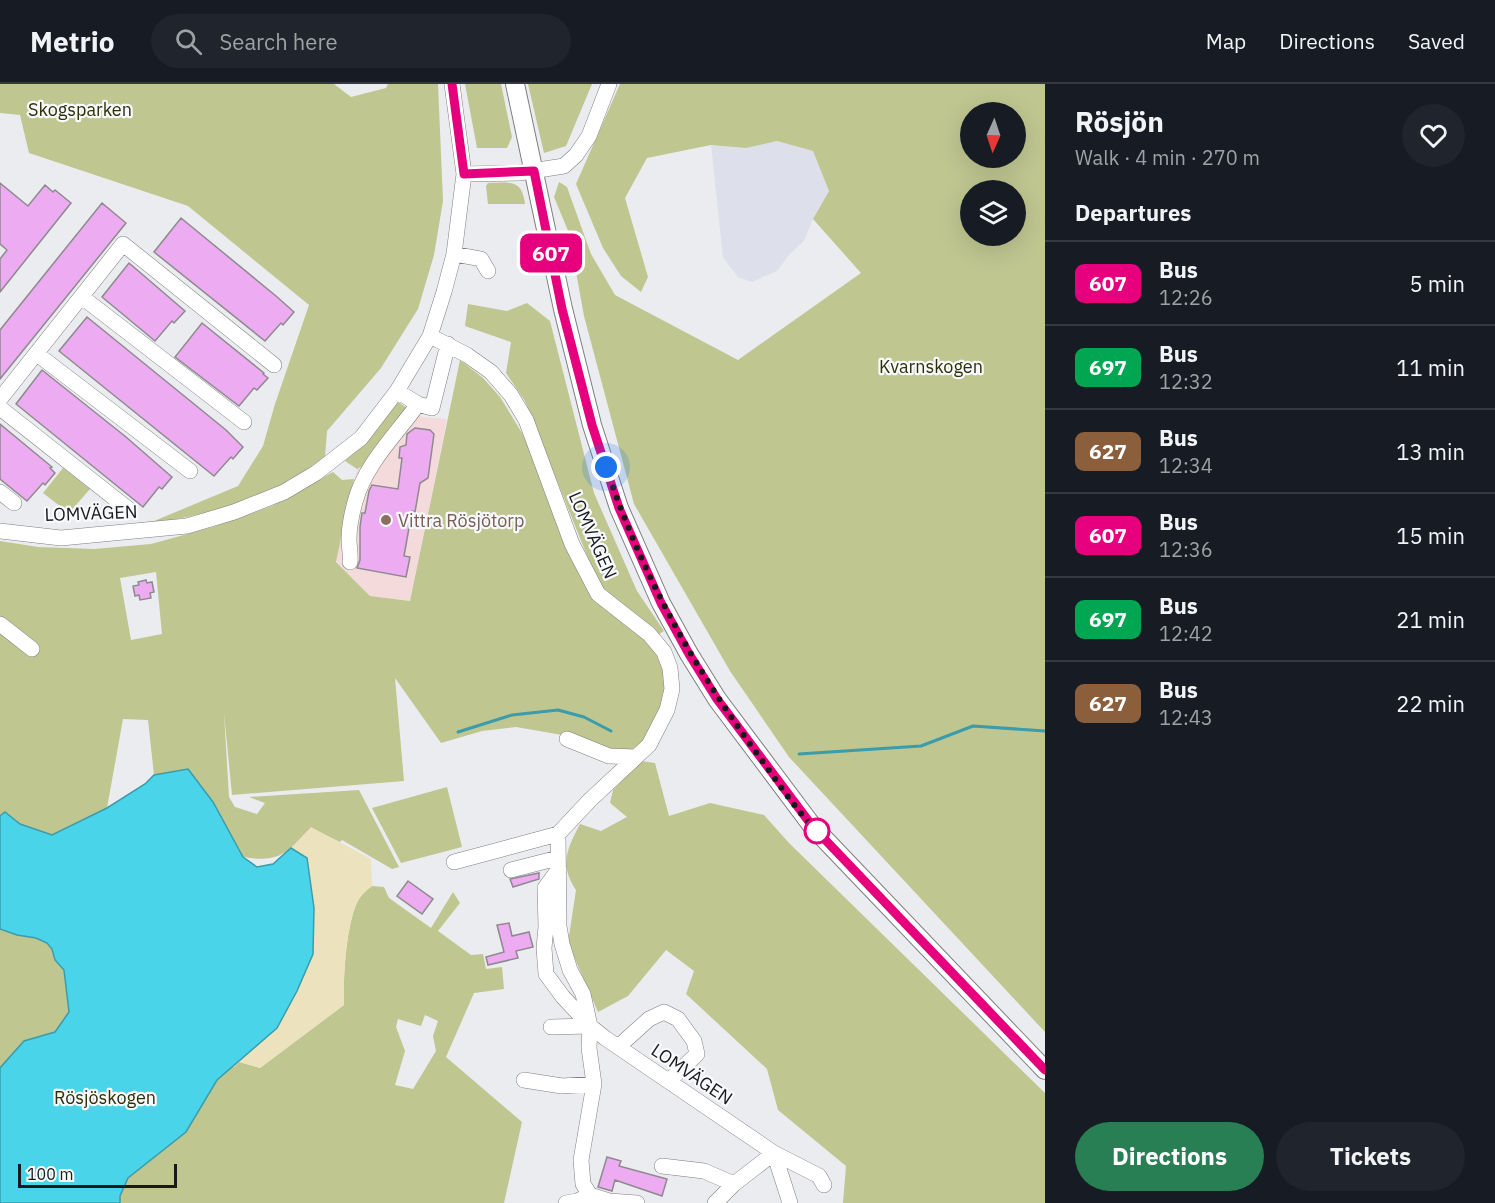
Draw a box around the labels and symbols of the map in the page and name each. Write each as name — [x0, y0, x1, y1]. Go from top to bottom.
park label: Skogsparken — [28, 98, 132, 121]
north arrow — [960, 102, 1026, 168]
line badge: 607 — [516, 234, 586, 272]
park label: Kvarnskogen — [879, 355, 983, 378]
your location — [591, 452, 621, 482]
street label: LOMVÄGEN — [564, 488, 622, 582]
street label: LOMVÄGEN — [44, 500, 138, 526]
place label: Vittra Rösjötorp — [398, 509, 524, 532]
marker: Vittra Rösjötorp — [379, 513, 393, 527]
unlabelled marker — [804, 818, 830, 844]
street label: LOMVÄGEN — [647, 1038, 737, 1110]
park label: Rösjöskogen — [54, 1086, 156, 1109]
scale bar — [18, 1161, 177, 1188]

